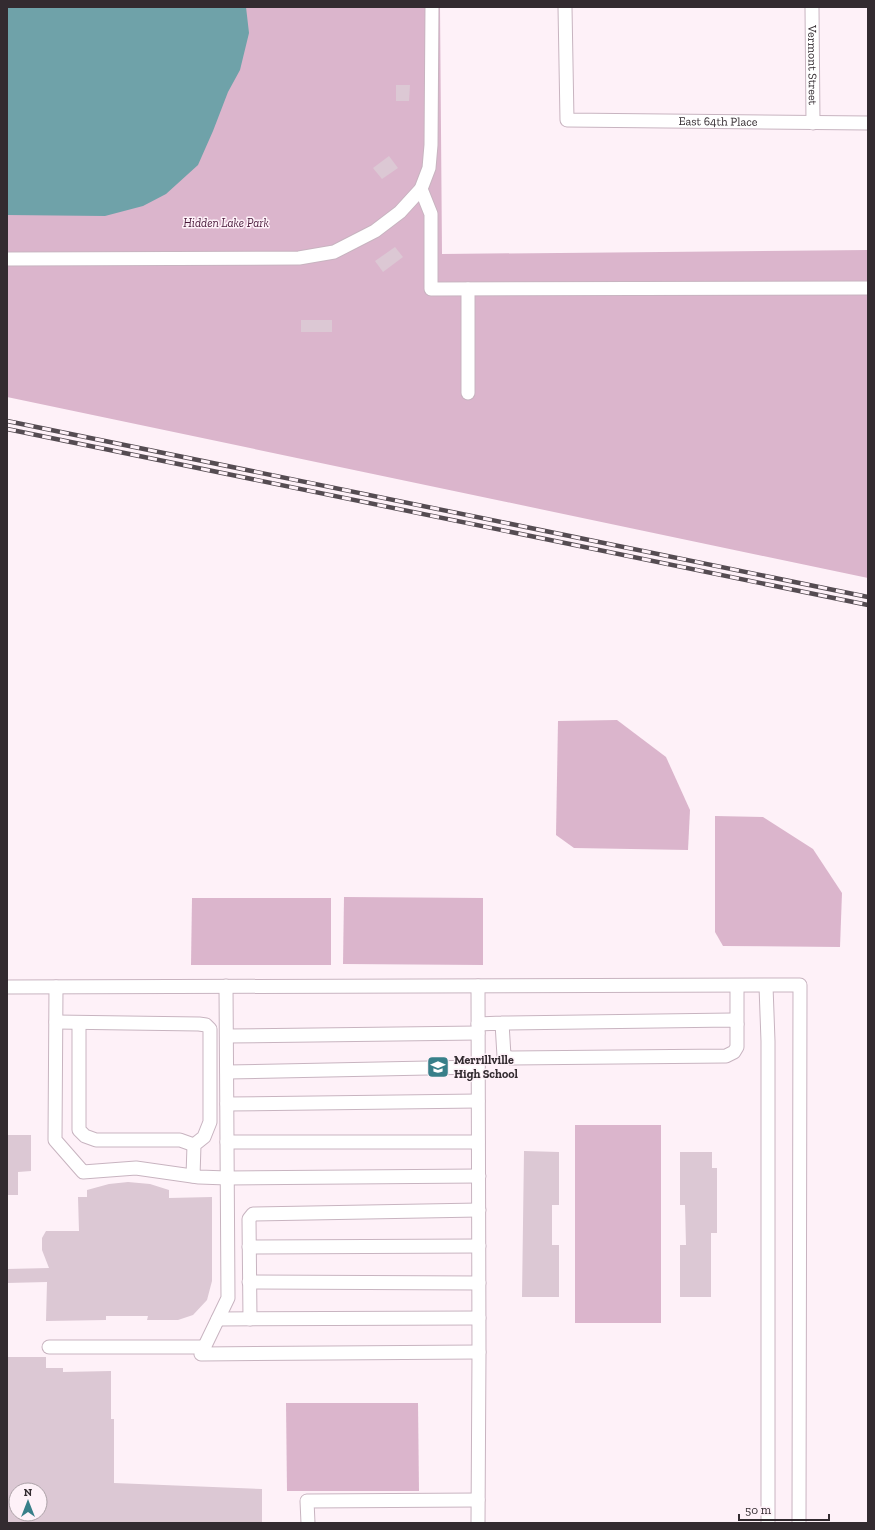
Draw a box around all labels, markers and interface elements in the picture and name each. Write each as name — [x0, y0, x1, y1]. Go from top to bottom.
street label: Vermont Street — [805, 24, 820, 106]
street label: East 64th Place — [678, 114, 758, 129]
park label: Hidden Lake Park — [183, 216, 269, 230]
place label: Merrillville High School — [454, 1053, 519, 1081]
school or university icon: Merrillville High School — [425, 1054, 451, 1080]
north arrow — [8, 1482, 48, 1522]
text: N — [24, 1486, 33, 1499]
scale bar — [739, 1496, 829, 1522]
text: 50 m — [745, 1503, 772, 1517]

